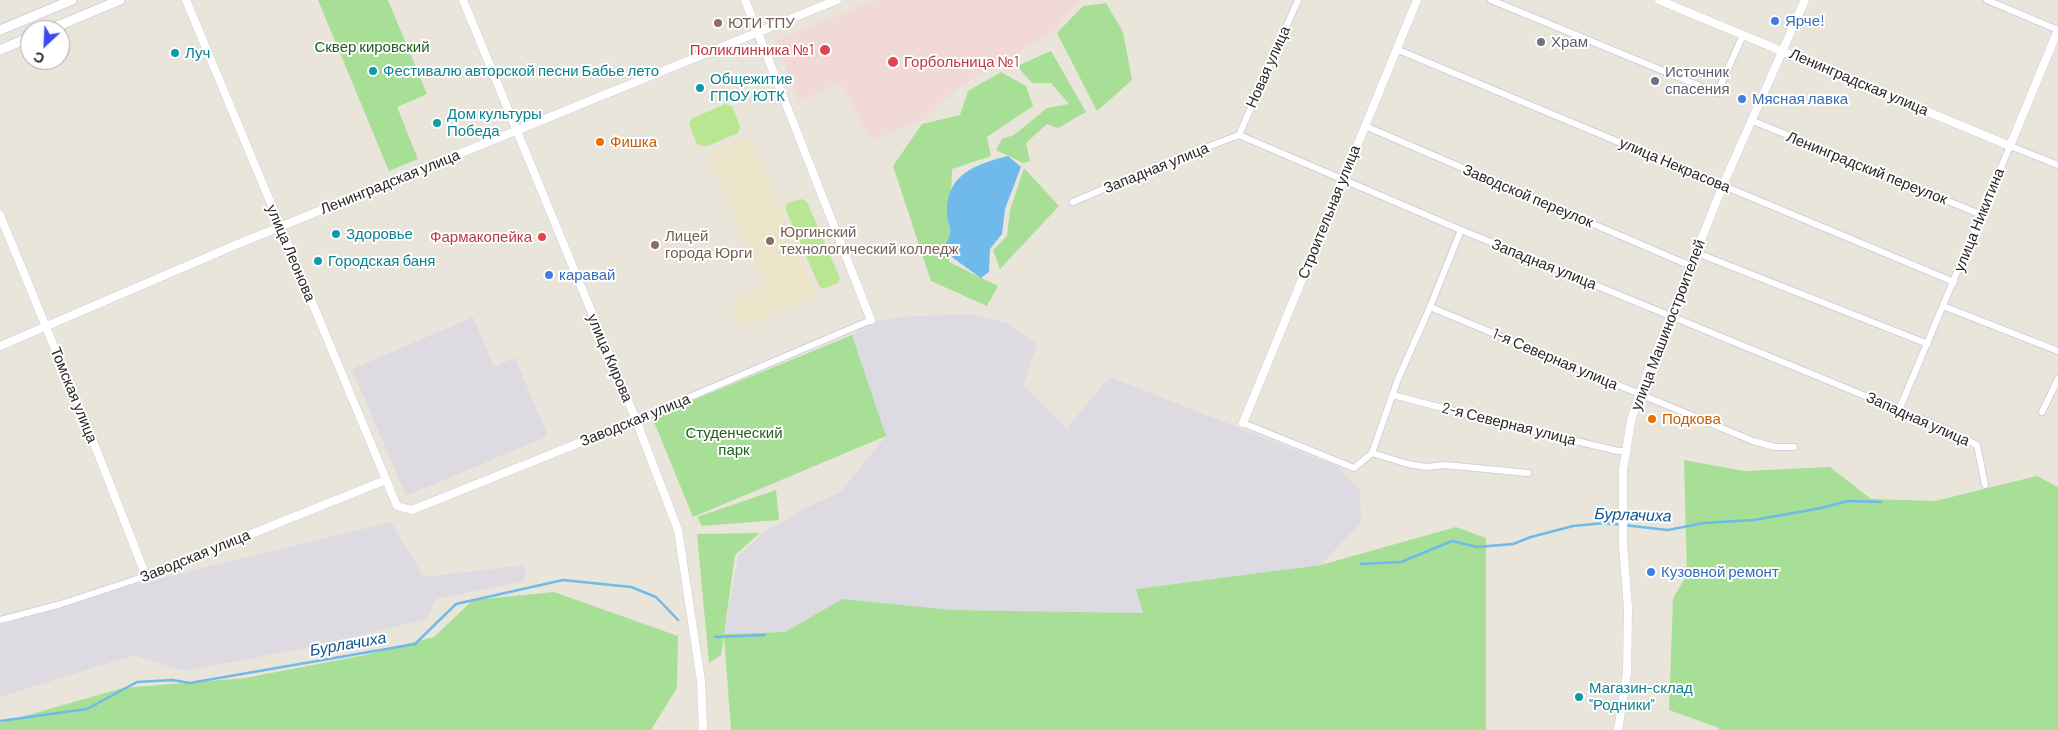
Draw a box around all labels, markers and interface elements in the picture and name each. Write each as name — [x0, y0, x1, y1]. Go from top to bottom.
place label: Ярче! — [1785, 12, 1825, 30]
place label: ЮТИ ТПУ — [728, 14, 795, 32]
marker: Ярче! — [1769, 15, 1781, 27]
marker: ЮТИ ТПУ — [712, 17, 724, 29]
north arrow — [20, 20, 70, 70]
street label: Новая улица — [1242, 23, 1294, 111]
place label: Храм — [1551, 33, 1588, 51]
marker: Храм — [1535, 36, 1547, 48]
park label: Сквер кировский — [314, 38, 430, 56]
place label: Поликлинника №1 — [690, 41, 814, 59]
marker: Поликлинника №1 — [818, 43, 832, 57]
place label: Луч — [185, 44, 210, 62]
street label: Ленинградская улица — [1787, 45, 1931, 119]
marker: Луч — [169, 47, 181, 59]
text: С — [31, 48, 47, 68]
place label: Горбольница №1 — [904, 53, 1019, 71]
marker: Горбольница №1 — [886, 55, 900, 69]
place label: Фестивалю авторской песни Бабье лето — [383, 62, 659, 80]
place label: Источник спасения — [1665, 63, 1730, 98]
marker: Фестивалю авторской песни Бабье лето — [367, 65, 379, 77]
place label: Общежитие ГПОУ ЮТК — [710, 70, 793, 105]
marker: Источник спасения — [1649, 75, 1661, 87]
marker: Общежитие ГПОУ ЮТК — [694, 82, 706, 94]
place label: Мясная лавка — [1752, 90, 1848, 108]
marker: Мясная лавка — [1736, 93, 1748, 105]
place label: Дом культуры Победа — [447, 105, 542, 140]
marker: Дом культуры Победа — [431, 117, 443, 129]
street label: Ленинградский переулок — [1784, 127, 1950, 209]
place label: Фишка — [610, 133, 657, 151]
street label: улица Некрасова — [1617, 134, 1733, 196]
marker: Фишка — [594, 136, 606, 148]
street label: Западная улица — [1101, 139, 1211, 197]
street label: Строительная улица — [1294, 142, 1364, 282]
street label: Ленинградская улица — [317, 146, 463, 218]
street label: Заводской переулок — [1460, 160, 1596, 232]
street label: улица Никитина — [1950, 166, 2008, 274]
street label: улица Леонова — [262, 202, 320, 304]
place label: Юргинский технологический колледж — [780, 223, 959, 258]
place label: Здоровье — [346, 225, 413, 243]
place label: Лицей города Юрги — [665, 227, 752, 262]
marker: Здоровье — [330, 228, 342, 240]
place label: Фармакопейка — [430, 228, 532, 246]
marker: Фармакопейка — [536, 231, 548, 243]
marker: Юргинский технологический колледж — [764, 235, 776, 247]
street label: Западная улица — [1489, 235, 1599, 293]
street label: улица Машиностроителей — [1627, 237, 1709, 413]
marker: Лицей города Юрги — [649, 239, 661, 251]
place label: Городская баня — [328, 252, 435, 270]
marker: Городская баня — [312, 255, 324, 267]
place label: каравай — [559, 266, 615, 284]
marker: каравай — [543, 269, 555, 281]
street label: улица Кирова — [583, 311, 637, 405]
street label: 1-я Северная улица — [1489, 324, 1621, 394]
street label: Томская улица — [47, 344, 101, 446]
street label: Западная улица — [1863, 388, 1973, 450]
street label: Заводская улица — [577, 390, 693, 450]
street label: 2-я Северная улица — [1440, 399, 1578, 449]
place label: Подкова — [1662, 410, 1721, 428]
marker: Подкова — [1646, 413, 1658, 425]
park label: Студенческий парк — [685, 424, 783, 459]
water label: Бурлачиха — [1594, 504, 1672, 526]
street label: Заводская улица — [137, 526, 253, 586]
place label: Кузовной ремонт — [1661, 563, 1779, 581]
marker: Кузовной ремонт — [1645, 566, 1657, 578]
water label: Бурлачиха — [308, 628, 388, 660]
place label: Магазин-склад "Родники" — [1589, 679, 1693, 714]
marker: Магазин-склад "Родники" — [1573, 691, 1585, 703]

